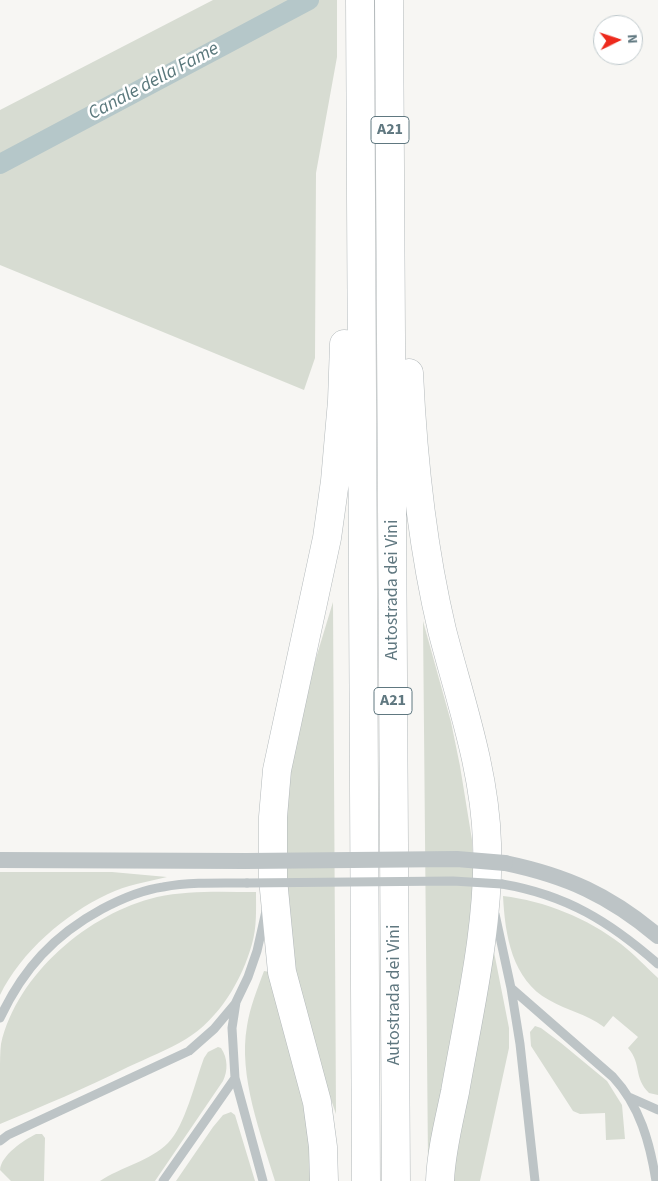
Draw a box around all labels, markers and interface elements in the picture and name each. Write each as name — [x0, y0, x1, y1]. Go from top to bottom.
north arrow — [593, 15, 643, 65]
text: N — [622, 34, 642, 44]
water label: Canale della Fame — [85, 38, 223, 126]
road number: A21 — [371, 116, 409, 144]
street label: Autostrada dei Vini — [382, 520, 404, 660]
road number: A21 — [374, 688, 412, 714]
street label: Autostrada dei Vini — [384, 925, 406, 1065]

